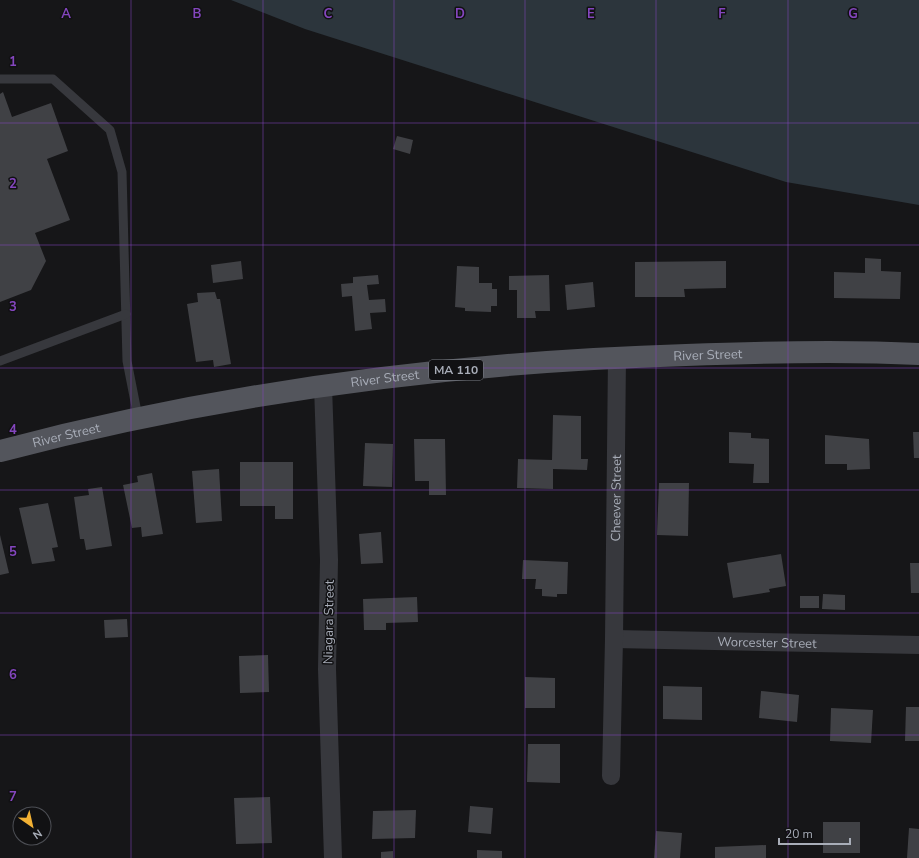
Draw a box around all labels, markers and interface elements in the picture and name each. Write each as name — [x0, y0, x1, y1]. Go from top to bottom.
text: A — [61, 5, 71, 23]
text: B — [193, 5, 202, 23]
text: C — [324, 5, 333, 23]
text: D — [455, 5, 465, 23]
text: E — [587, 5, 595, 23]
text: F — [718, 5, 726, 23]
text: G — [848, 5, 858, 23]
text: 1 — [9, 53, 17, 71]
text: 2 — [9, 175, 17, 193]
text: 3 — [9, 298, 17, 316]
street label: River Street — [673, 345, 743, 365]
road number: MA 110 — [429, 360, 483, 380]
street label: River Street — [350, 366, 421, 392]
street label: River Street — [31, 419, 102, 452]
text: 4 — [9, 421, 17, 439]
street label: Cheever Street — [607, 454, 626, 542]
text: 5 — [9, 543, 17, 561]
street label: Niagara Street — [319, 579, 339, 664]
street label: Worcester Street — [717, 633, 817, 653]
text: 6 — [9, 666, 17, 684]
text: 7 — [9, 788, 17, 806]
north arrow — [12, 806, 52, 846]
scale bar — [779, 820, 850, 846]
text: N — [30, 825, 45, 842]
text: 20 m — [785, 826, 813, 842]

